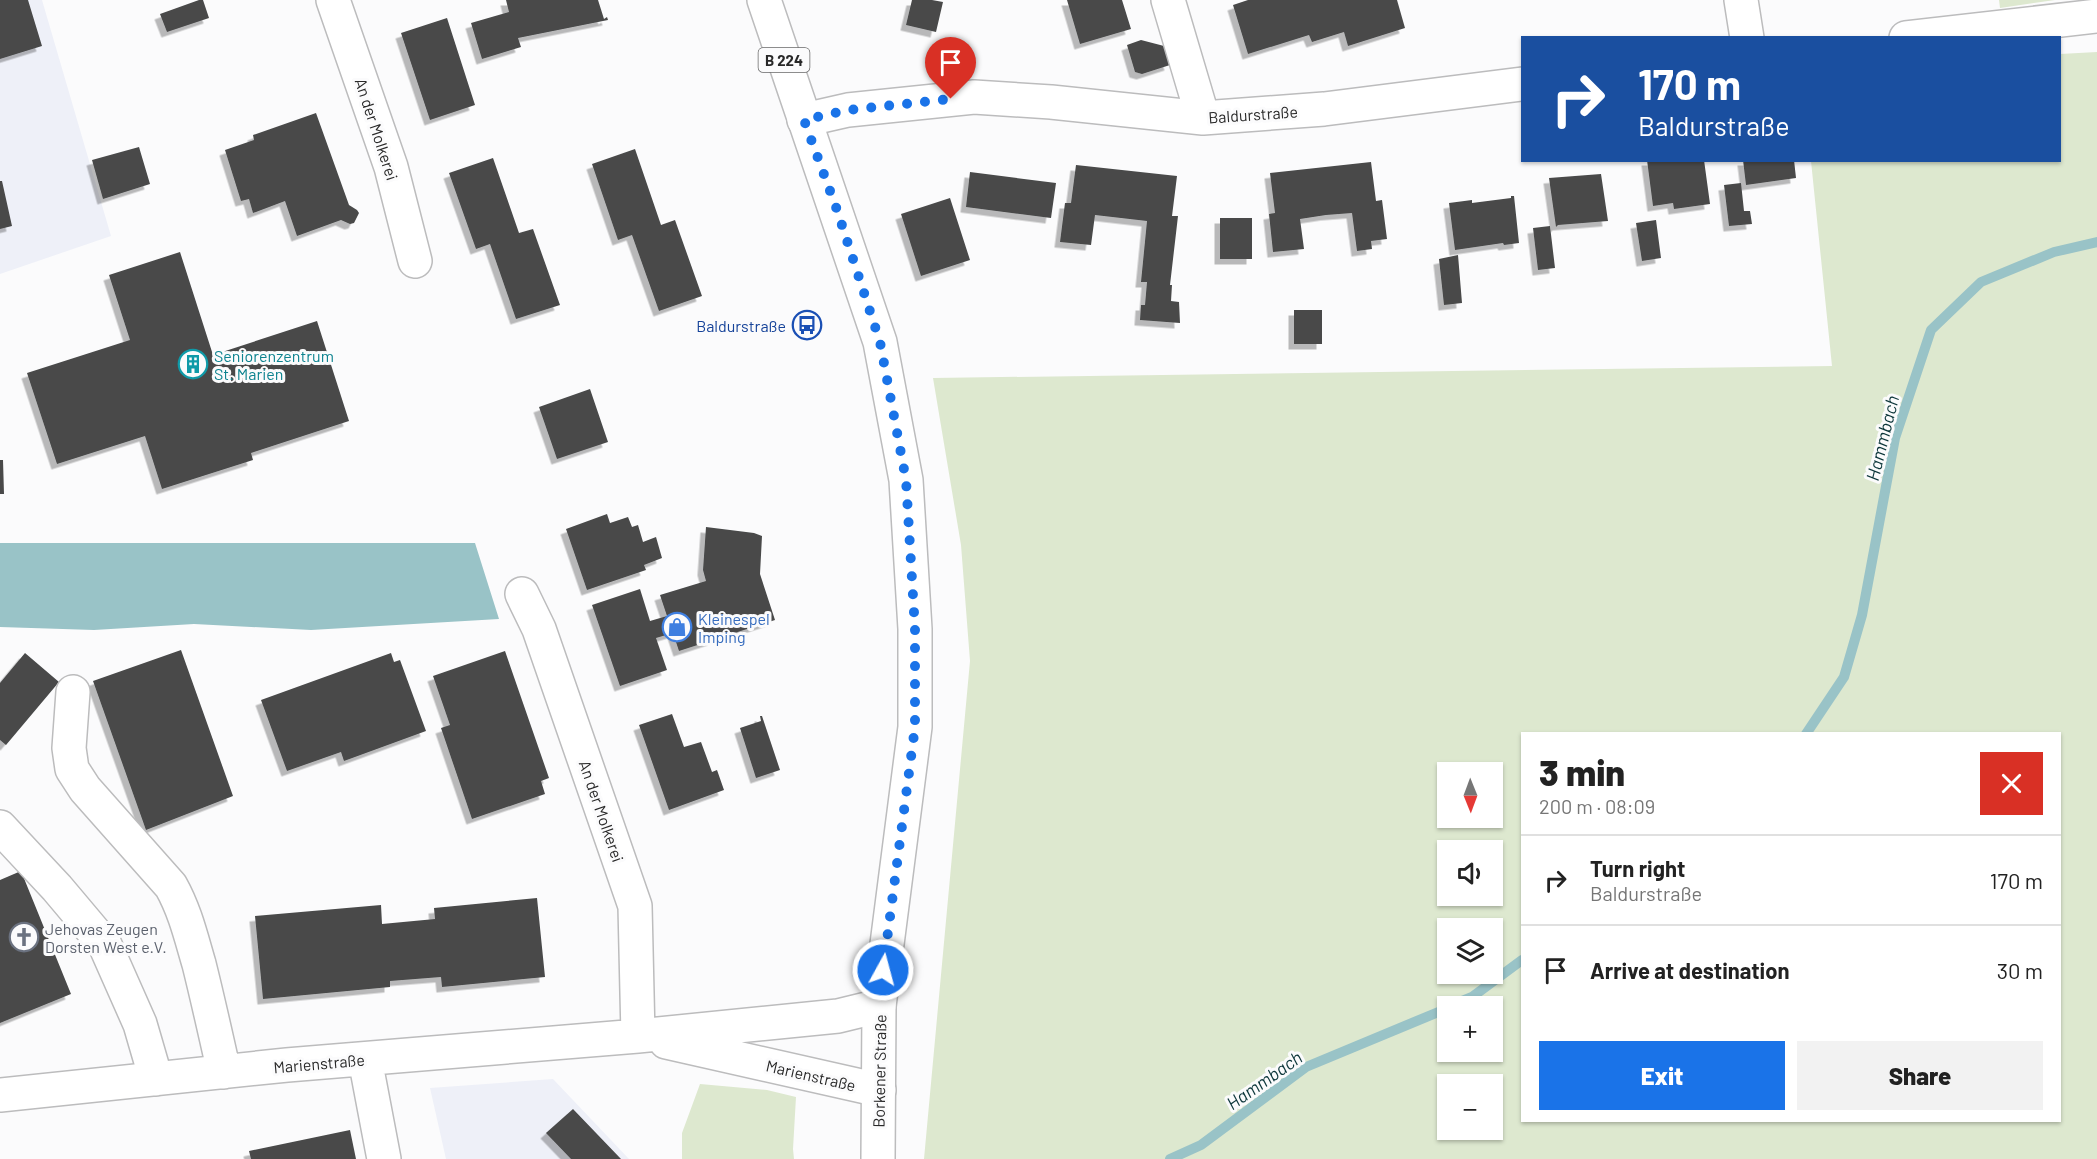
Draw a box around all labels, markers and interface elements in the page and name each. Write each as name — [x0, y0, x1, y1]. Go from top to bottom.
pin — [925, 37, 976, 99]
icon: arrive — [934, 46, 967, 79]
road number: B 224 — [758, 48, 810, 72]
text: 170 m — [1638, 58, 1741, 108]
icon: right — [1539, 60, 1617, 138]
street label: An der Molkerei — [352, 76, 402, 182]
street label: Baldurstraße — [1208, 101, 1298, 127]
text: Baldurstraße — [1638, 109, 1790, 141]
bus stop icon: Baldurstraße — [791, 309, 823, 341]
place label: Baldurstraße — [696, 316, 786, 335]
place label: Seniorenzentrum St. Marien — [214, 346, 334, 383]
building icon: Seniorenzentrum St. Marien — [177, 348, 209, 380]
water label: Hammbach — [1861, 393, 1903, 483]
place label: Kleinespel Imping — [698, 609, 770, 646]
shop icon: Kleinespel Imping — [661, 611, 693, 643]
text: 3 min — [1539, 750, 1625, 793]
button: close — [1980, 752, 2043, 815]
street label: An der Molkerei — [576, 758, 628, 864]
north arrow — [1437, 762, 1503, 828]
map controls — [1437, 762, 1503, 1140]
text: 200 m · 08:09 — [1539, 794, 1655, 818]
button: sound — [1437, 840, 1503, 906]
text: Turn right — [1590, 855, 1685, 881]
icon: right — [1539, 864, 1572, 897]
text: 170 m — [1990, 867, 2043, 893]
text: Baldurstraße — [1590, 881, 1702, 905]
button: layers — [1437, 918, 1503, 984]
place label: Jehovas Zeugen Dorsten West e.V. — [45, 919, 167, 956]
church icon: Jehovas Zeugen Dorsten West e.V. — [8, 921, 40, 953]
position arrow — [851, 938, 915, 1002]
icon: arrive — [1539, 954, 1572, 987]
text: Arrive at destination — [1590, 957, 1789, 983]
text: 30 m — [1997, 957, 2043, 983]
button: + — [1437, 996, 1503, 1062]
street label: Borkener Straße — [869, 1014, 889, 1128]
button: Exit — [1539, 1041, 1785, 1110]
button: Share — [1797, 1041, 2043, 1110]
water label: Hammbach — [1222, 1046, 1306, 1114]
street label: Marienstraße — [273, 1050, 365, 1076]
street label: Marienstraße — [764, 1055, 858, 1095]
button: − — [1437, 1074, 1503, 1140]

